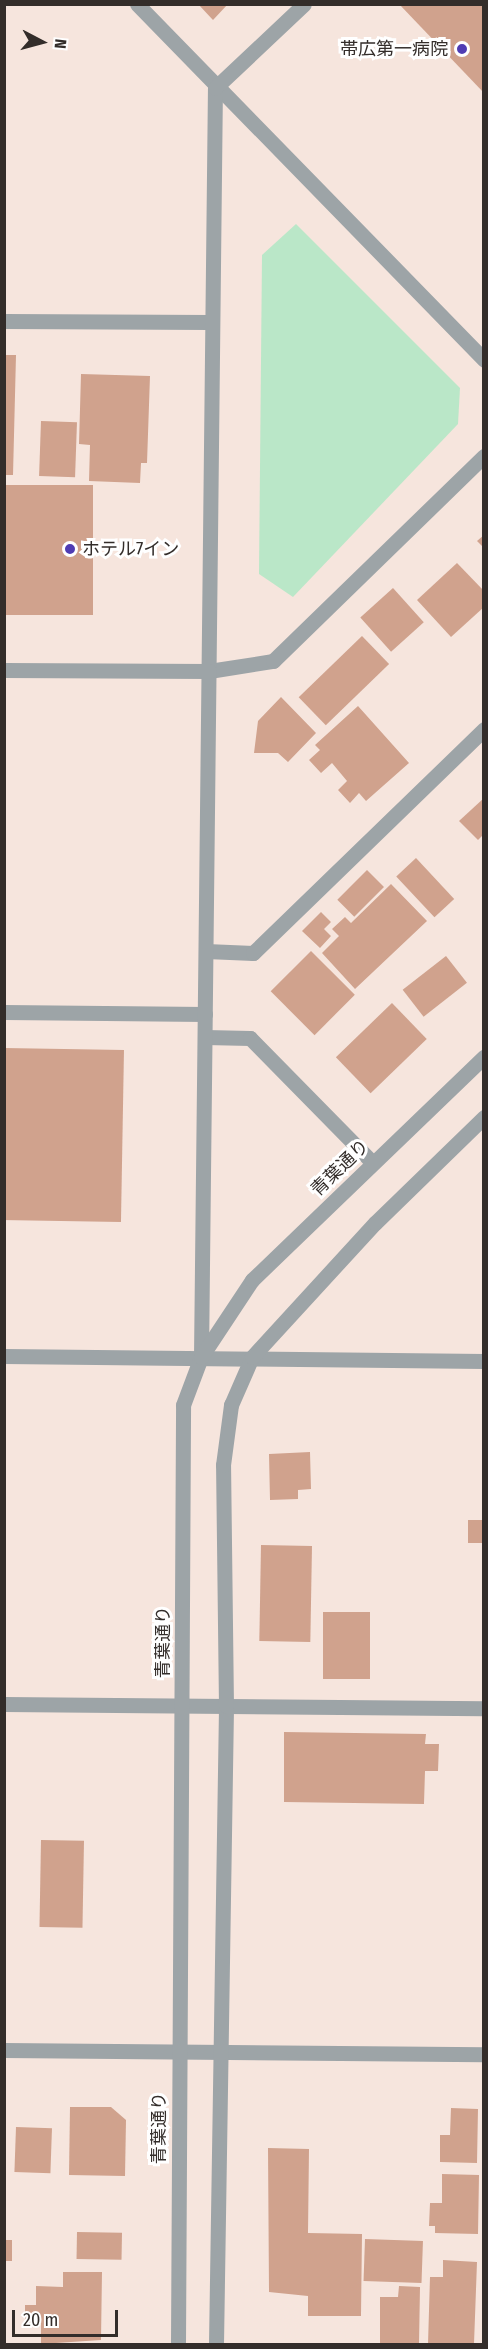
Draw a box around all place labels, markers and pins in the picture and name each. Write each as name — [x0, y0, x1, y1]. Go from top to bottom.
place label: 帯広第一病院 — [340, 38, 448, 60]
marker: 帯広第一病院 — [453, 40, 471, 58]
place label: ホテル7イン — [82, 538, 179, 560]
marker: ホテル7イン — [63, 542, 77, 556]

